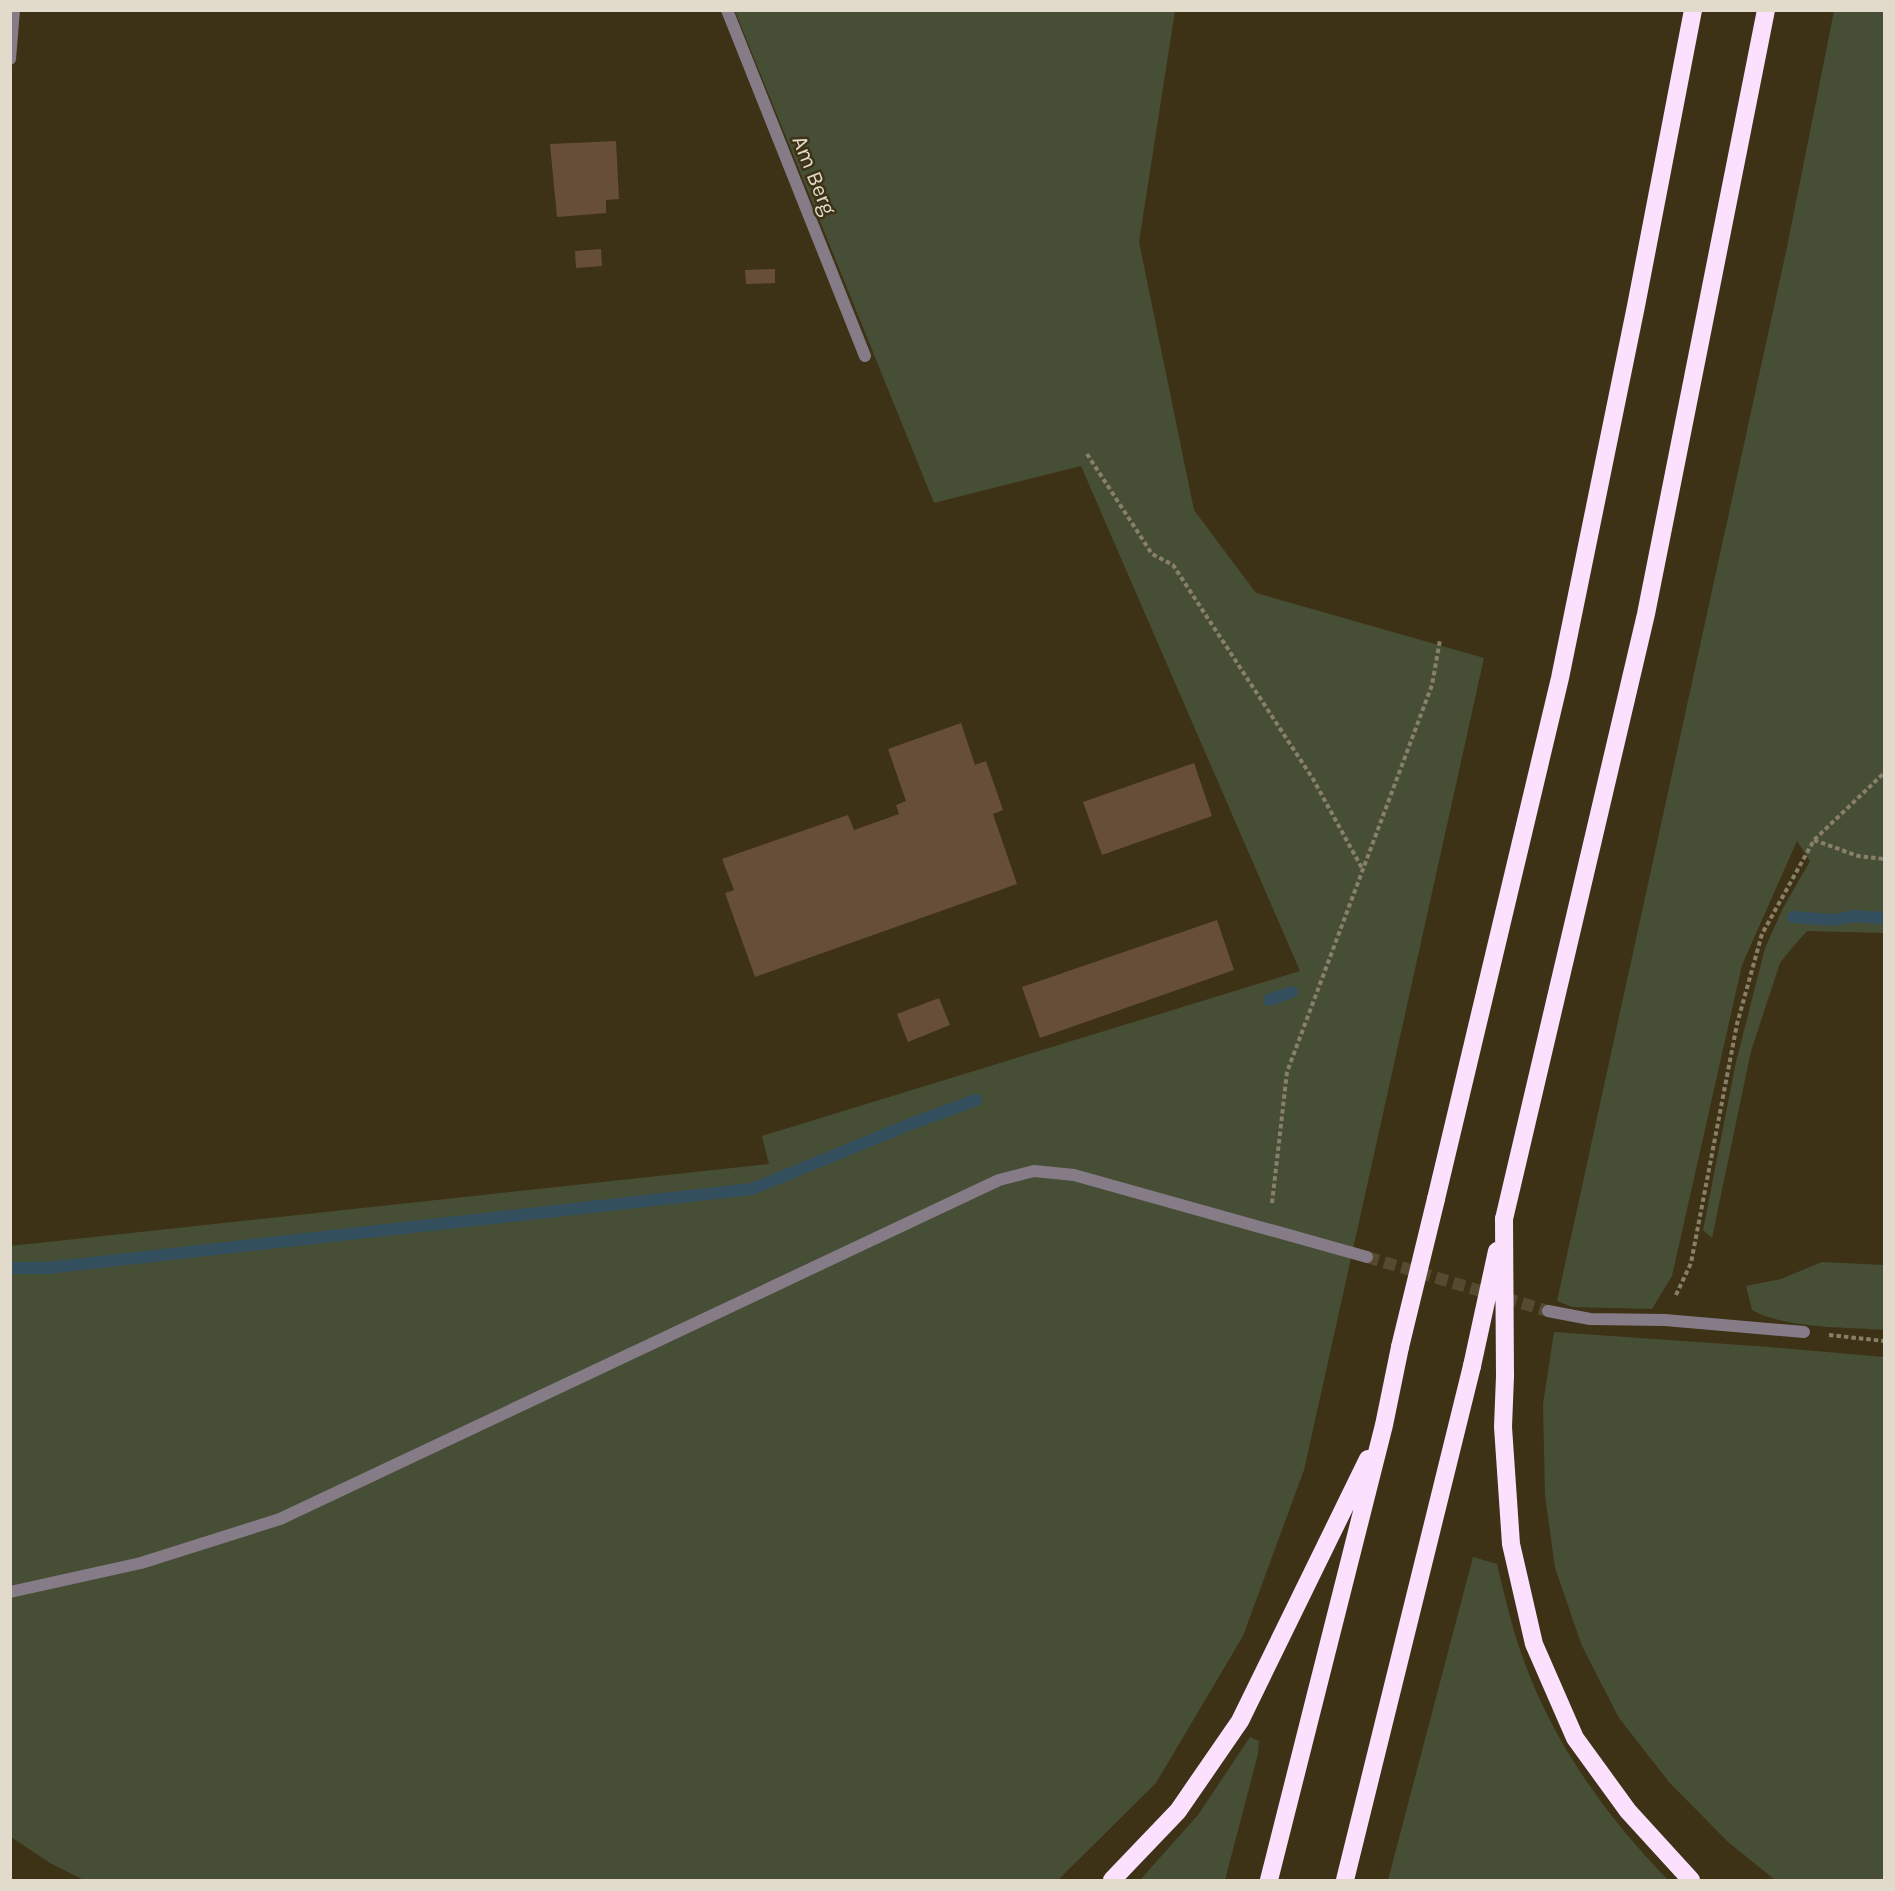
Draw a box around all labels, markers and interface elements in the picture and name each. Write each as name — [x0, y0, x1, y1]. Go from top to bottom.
street label: Am Berg — [786, 132, 842, 219]

